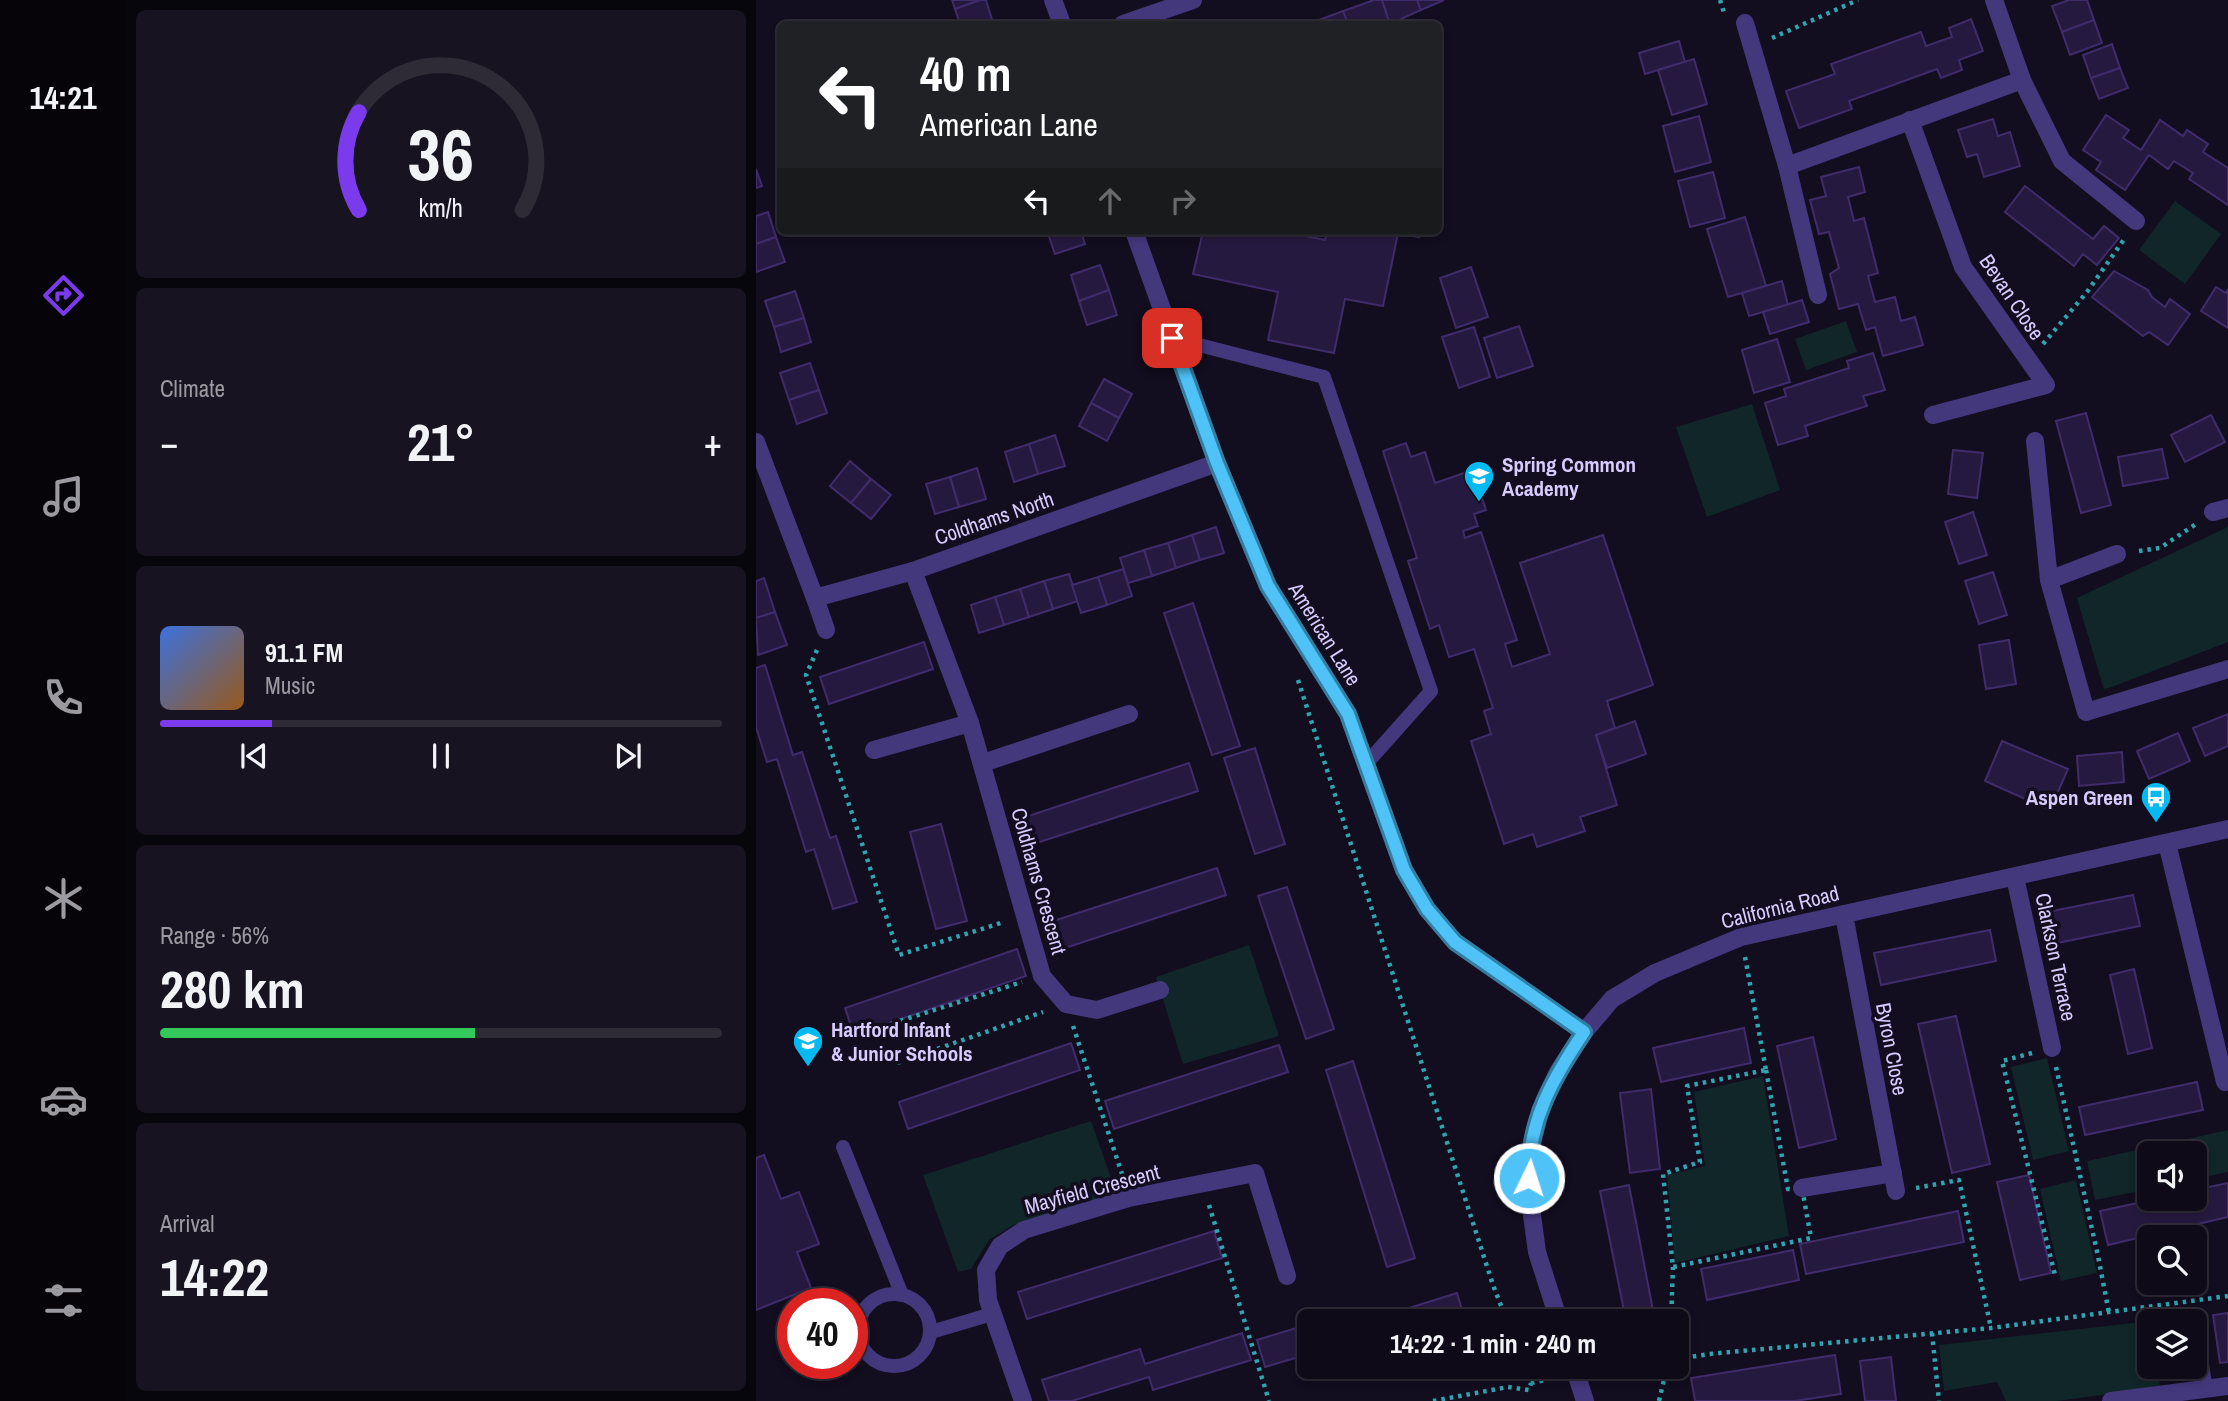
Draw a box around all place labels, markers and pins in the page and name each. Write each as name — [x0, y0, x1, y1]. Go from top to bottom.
pin — [1142, 308, 1202, 368]
place label: Spring Common Academy — [1502, 450, 1636, 503]
school or university icon: Spring Common Academy — [1462, 459, 1496, 503]
bus stop icon: Aspen Green — [2139, 780, 2173, 824]
place label: Aspen Green — [2026, 783, 2133, 812]
place label: Hartford Infant & Junior Schools — [831, 1015, 973, 1068]
school or university icon: Hartford Infant & Junior Schools — [791, 1024, 825, 1068]

